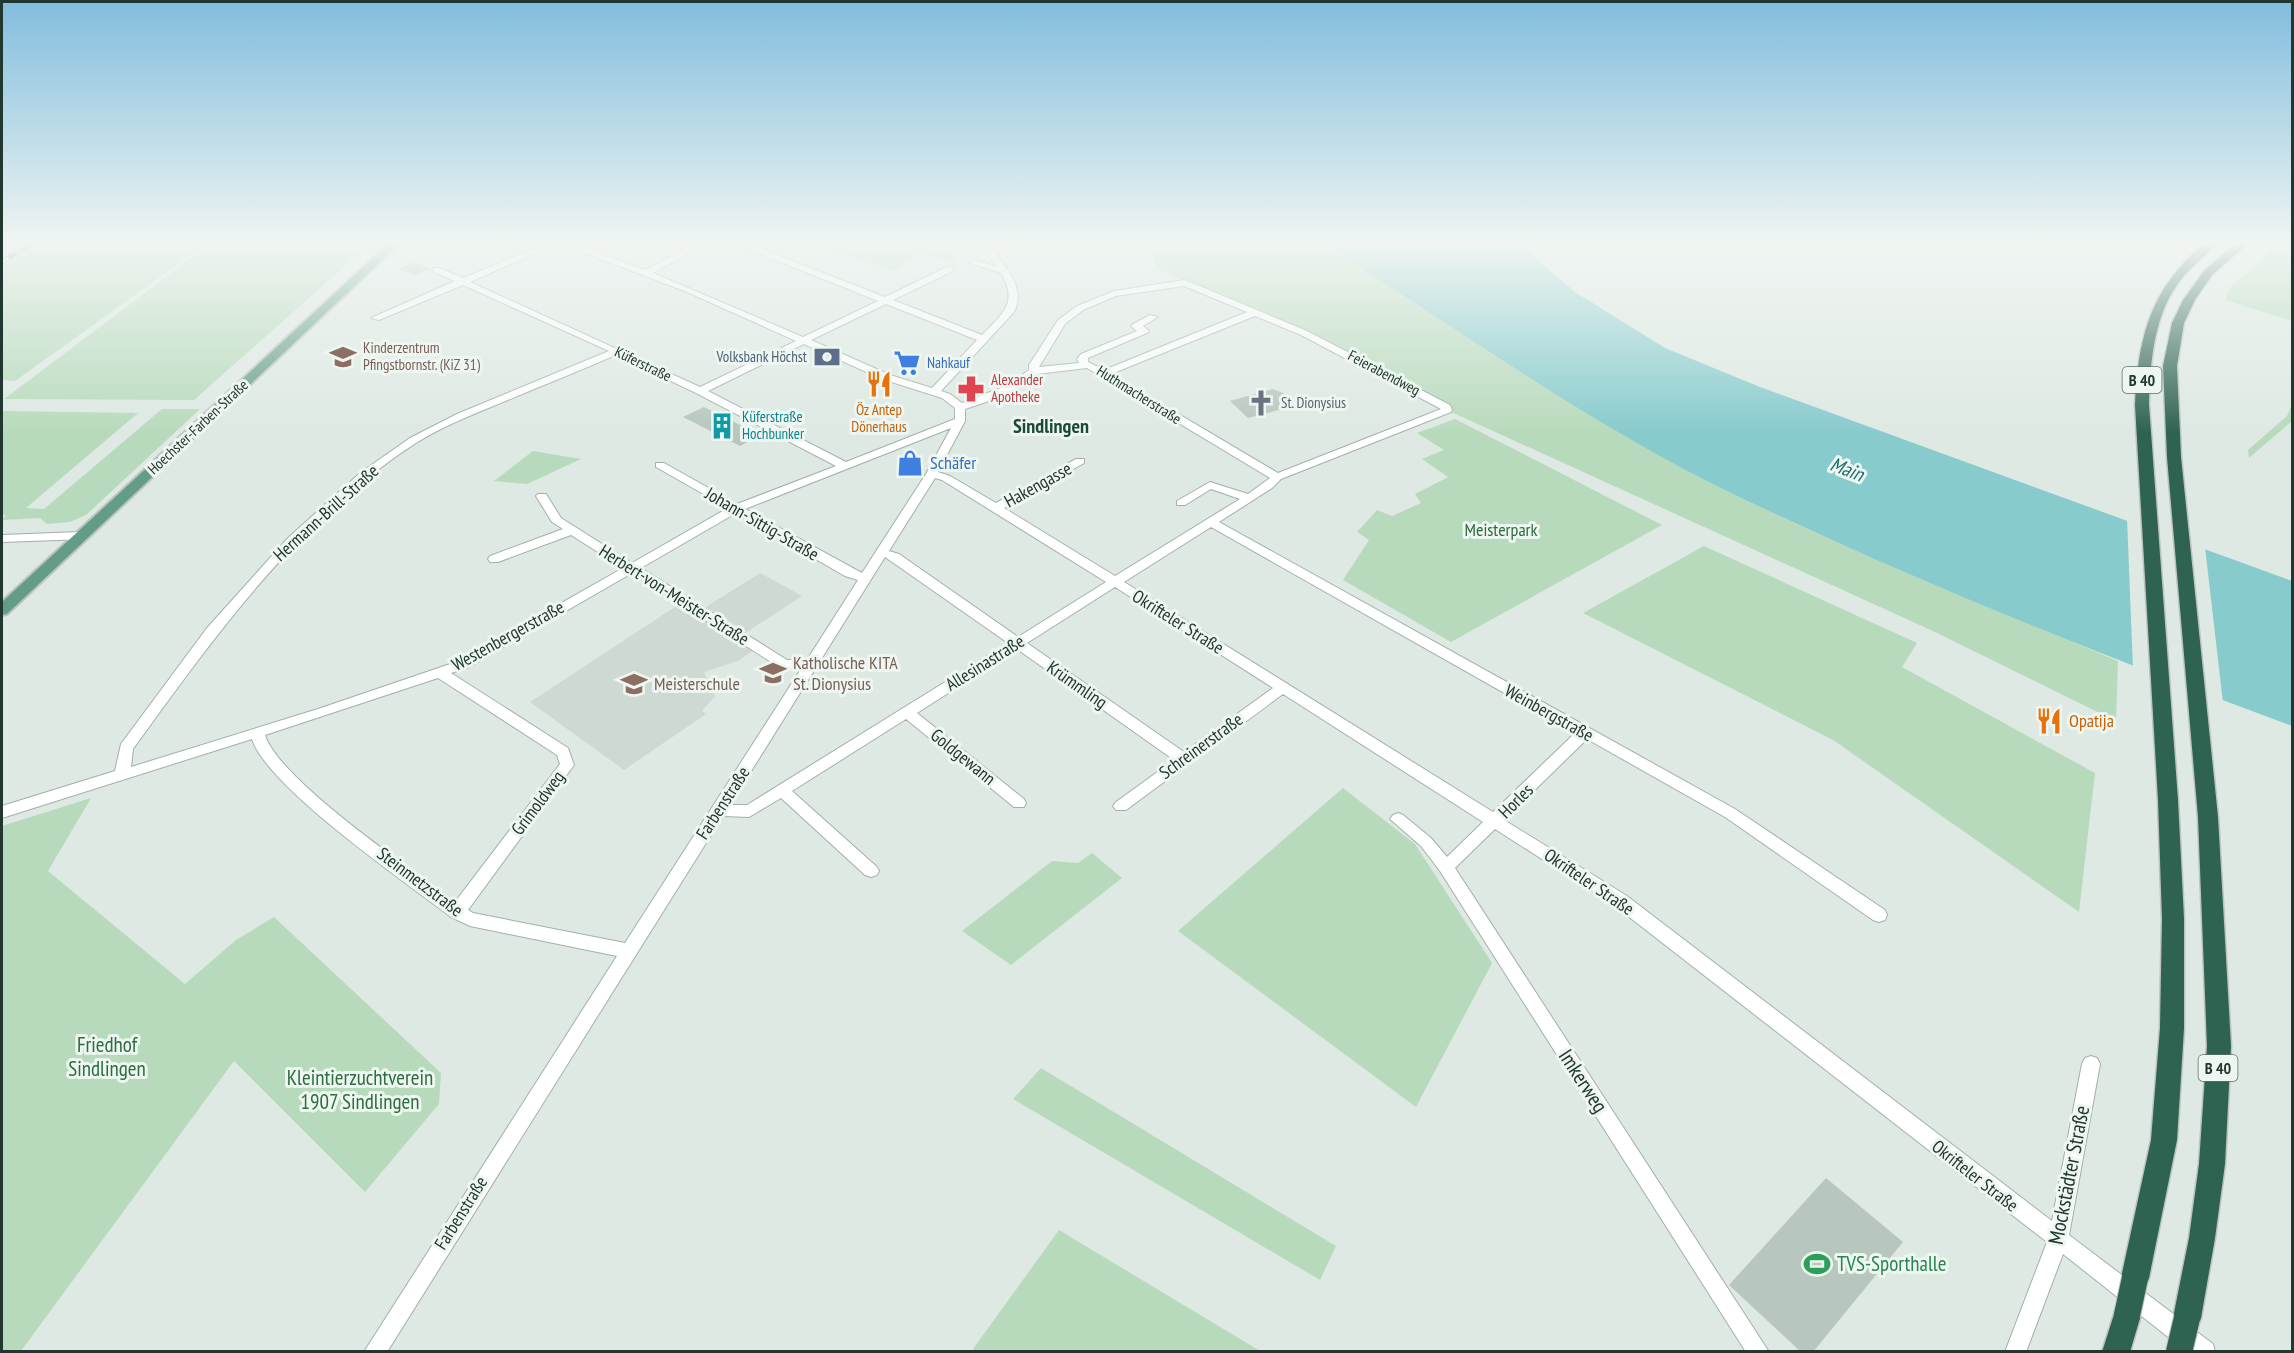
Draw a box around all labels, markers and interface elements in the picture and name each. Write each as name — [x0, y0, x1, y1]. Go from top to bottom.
place label: Kinderzentrum Pfingstbornstr. (KiZ 31) — [363, 338, 481, 374]
school or university icon: Kinderzentrum Pfingstbornstr. (KiZ 31) — [328, 342, 358, 372]
street label: Küferstraße — [612, 342, 675, 385]
bank icon: Volksbank Höchst — [812, 342, 842, 372]
street label: Feierabendweg — [1345, 346, 1424, 399]
place label: Volksbank Höchst — [716, 347, 807, 366]
supermarket icon: Nahkauf — [892, 348, 922, 378]
place label: Nahkauf — [927, 353, 971, 372]
street label: Huthmacherstraße — [1093, 361, 1185, 428]
road number: B 40 — [2122, 367, 2162, 393]
restaurant icon: Öz Antep Dönerhaus — [864, 369, 894, 399]
place label: Alexander Apotheke — [991, 370, 1044, 406]
pharmacy icon: Alexander Apotheke — [956, 374, 986, 404]
street label: Hoechster-Farben-Straße — [143, 375, 252, 478]
church icon: St. Dionysius — [1246, 388, 1276, 418]
place label: St. Dionysius — [1281, 393, 1346, 412]
place label: Öz Antep Dönerhaus — [851, 400, 907, 436]
place label: Küferstraße Hochbunker — [742, 407, 805, 443]
building icon: Küferstraße Hochbunker — [707, 411, 737, 441]
district label: Sindlingen — [1013, 413, 1089, 439]
shop icon: Schäfer — [895, 448, 925, 478]
place label: Schäfer — [930, 451, 976, 474]
water label: Main — [1827, 451, 1869, 488]
street label: Hakengasse — [1000, 457, 1076, 512]
street label: Hermann-Brill-Straße — [268, 459, 383, 566]
street label: Johann-Sittig-Straße — [700, 481, 823, 565]
park label: Meisterpark — [1464, 518, 1538, 541]
street label: Herbert-von-Meister-Straße — [595, 539, 754, 650]
street label: Okrifteler Straße — [1128, 584, 1228, 659]
street label: Westenbergerstraße — [448, 595, 568, 676]
street label: Allesinastraße — [941, 629, 1028, 696]
place label: Katholische KITA St. Dionysius — [793, 651, 898, 695]
street label: Krümmling — [1043, 656, 1112, 714]
school or university icon: Katholische KITA St. Dionysius — [758, 658, 788, 688]
school or university icon: Meisterschule — [619, 669, 649, 699]
place label: Meisterschule — [654, 672, 740, 695]
street label: Weinbergstraße — [1501, 679, 1598, 746]
restaurant icon: Opatija — [2034, 706, 2064, 736]
street label: Schreinerstraße — [1154, 707, 1247, 784]
place label: Opatija — [2069, 709, 2114, 732]
street label: Goldgewann — [926, 723, 1001, 790]
street label: Farbenstraße — [691, 762, 755, 843]
street label: Grimoldweg — [506, 766, 569, 839]
street label: Horles — [1493, 778, 1538, 823]
street label: Steinmetzstraße — [373, 842, 468, 921]
street label: Okrifteler Straße — [1540, 843, 1639, 920]
park label: Friedhof Sindlingen — [68, 1031, 146, 1082]
street label: Imkerweg — [1553, 1044, 1614, 1118]
road number: B 40 — [2198, 1055, 2238, 1081]
park label: Kleintierzuchtverein 1907 Sindlingen — [287, 1064, 433, 1115]
street label: Mockstädter Straße — [2042, 1103, 2095, 1247]
street label: Okrifteler Straße — [1927, 1135, 2023, 1217]
street label: Farbenstraße — [429, 1172, 492, 1254]
sports icon: TVS-Sporthalle — [1802, 1249, 1832, 1279]
place label: TVS-Sporthalle — [1837, 1250, 1946, 1277]

